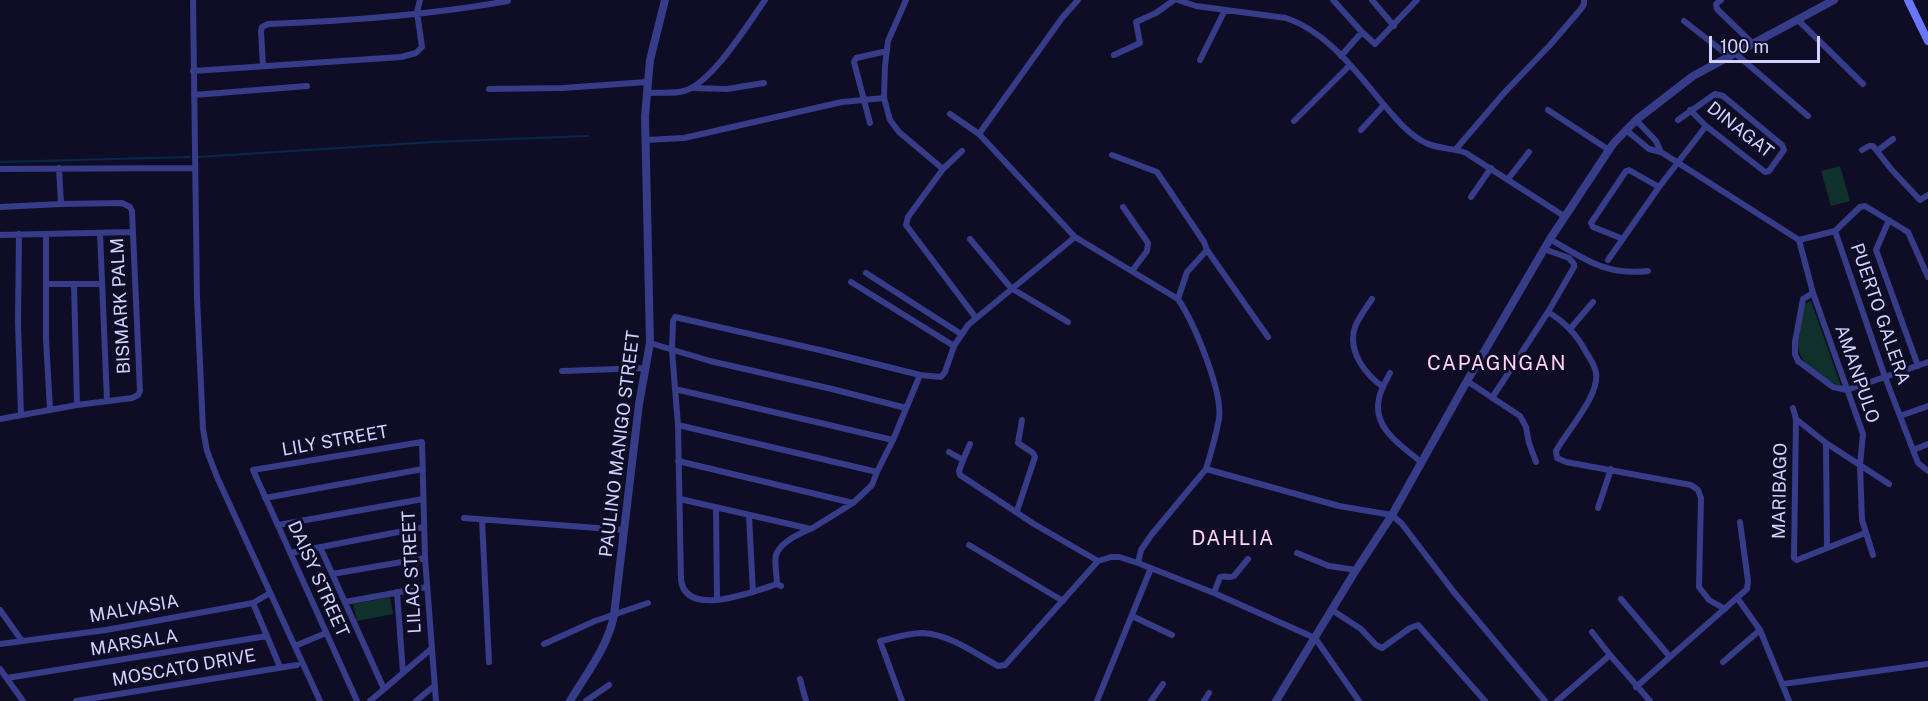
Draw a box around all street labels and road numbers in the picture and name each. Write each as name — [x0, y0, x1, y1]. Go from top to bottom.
street label: DINAGAT — [1702, 97, 1778, 163]
street label: BISMARK PALM — [107, 237, 135, 375]
street label: PUERTO GALERA — [1846, 240, 1914, 388]
street label: AMANPULO — [1830, 322, 1884, 426]
street label: PAULINO MANIGO STREET — [595, 330, 645, 558]
street label: LILY STREET — [280, 421, 390, 461]
street label: MARIBAGO — [1768, 443, 1792, 539]
street label: LILAC STREET — [398, 510, 426, 634]
street label: DAISY STREET — [283, 518, 353, 640]
street label: MALVASIA — [88, 591, 180, 627]
street label: MARSALA — [89, 625, 179, 661]
street label: MOSCATO DRIVE — [111, 645, 257, 691]

